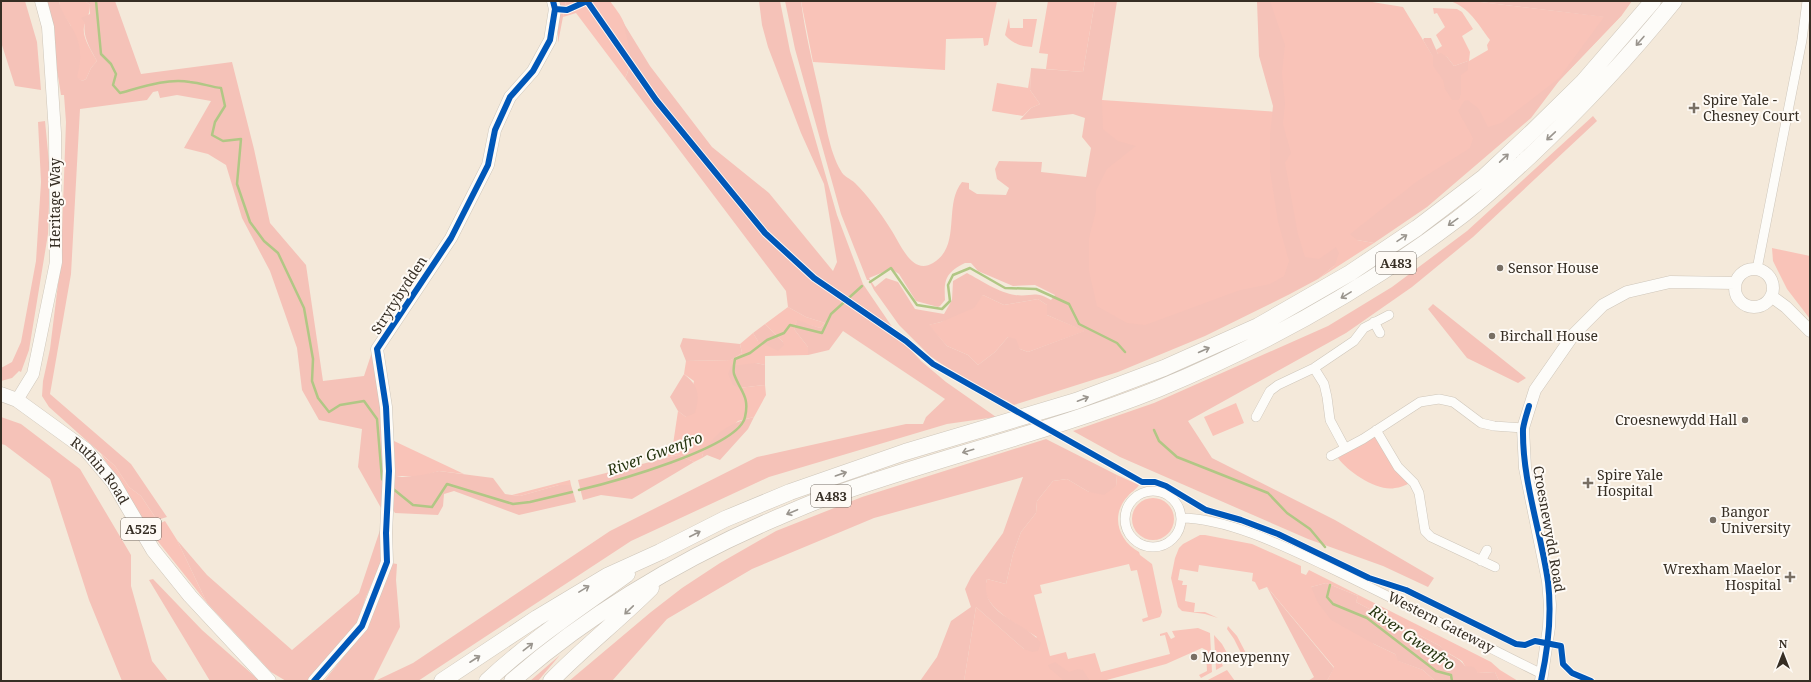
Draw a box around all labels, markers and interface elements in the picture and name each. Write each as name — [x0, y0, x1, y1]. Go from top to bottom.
one-way arrow — [1635, 36, 1644, 47]
place label: Spire Yale - Chesney Court — [1703, 90, 1800, 125]
marker: Spire Yale - Chesney Court — [1688, 102, 1700, 114]
one-way arrow — [1546, 131, 1556, 141]
one-way arrow — [1499, 153, 1509, 163]
street label: Heritage Way — [45, 158, 64, 248]
one-way arrow — [1448, 218, 1459, 226]
one-way arrow — [1396, 234, 1407, 242]
street label: Strytybydden — [366, 252, 431, 338]
road number: A483 — [1376, 252, 1416, 274]
place label: Sensor House — [1508, 258, 1599, 277]
marker: Sensor House — [1495, 263, 1505, 273]
one-way arrow — [1340, 291, 1352, 299]
place label: Birchall House — [1500, 326, 1598, 345]
marker: Birchall House — [1487, 331, 1497, 341]
one-way arrow — [1197, 346, 1209, 353]
one-way arrow — [1077, 394, 1089, 402]
place label: Croesnewydd Hall — [1615, 410, 1738, 429]
marker: Croesnewydd Hall — [1740, 415, 1750, 425]
water label: River Gwenfro — [603, 426, 705, 480]
street label: Ruthin Road — [67, 432, 134, 508]
one-way arrow — [961, 448, 974, 455]
street label: Croesnewydd Road — [1529, 464, 1570, 594]
place label: Spire Yale Hospital — [1597, 465, 1663, 500]
one-way arrow — [834, 470, 847, 477]
marker: Spire Yale Hospital — [1582, 477, 1594, 489]
road number: A483 — [811, 485, 851, 507]
place label: Bangor University — [1721, 502, 1790, 537]
one-way arrow — [786, 509, 798, 516]
marker: Bangor University — [1708, 515, 1718, 525]
road number: A525 — [121, 518, 161, 540]
one-way arrow — [688, 530, 700, 537]
place label: Wrexham Maelor Hospital — [1663, 559, 1782, 594]
marker: Wrexham Maelor Hospital — [1784, 571, 1796, 583]
one-way arrow — [578, 585, 590, 593]
street label: Western Gateway — [1385, 586, 1498, 657]
water label: River Gwenfro — [1365, 600, 1459, 674]
one-way arrow — [624, 605, 634, 615]
north arrow — [1763, 634, 1803, 674]
text: N — [1779, 636, 1788, 651]
one-way arrow — [522, 642, 533, 651]
place label: Moneypenny — [1202, 647, 1290, 666]
marker: Moneypenny — [1189, 652, 1199, 662]
one-way arrow — [469, 655, 480, 663]

